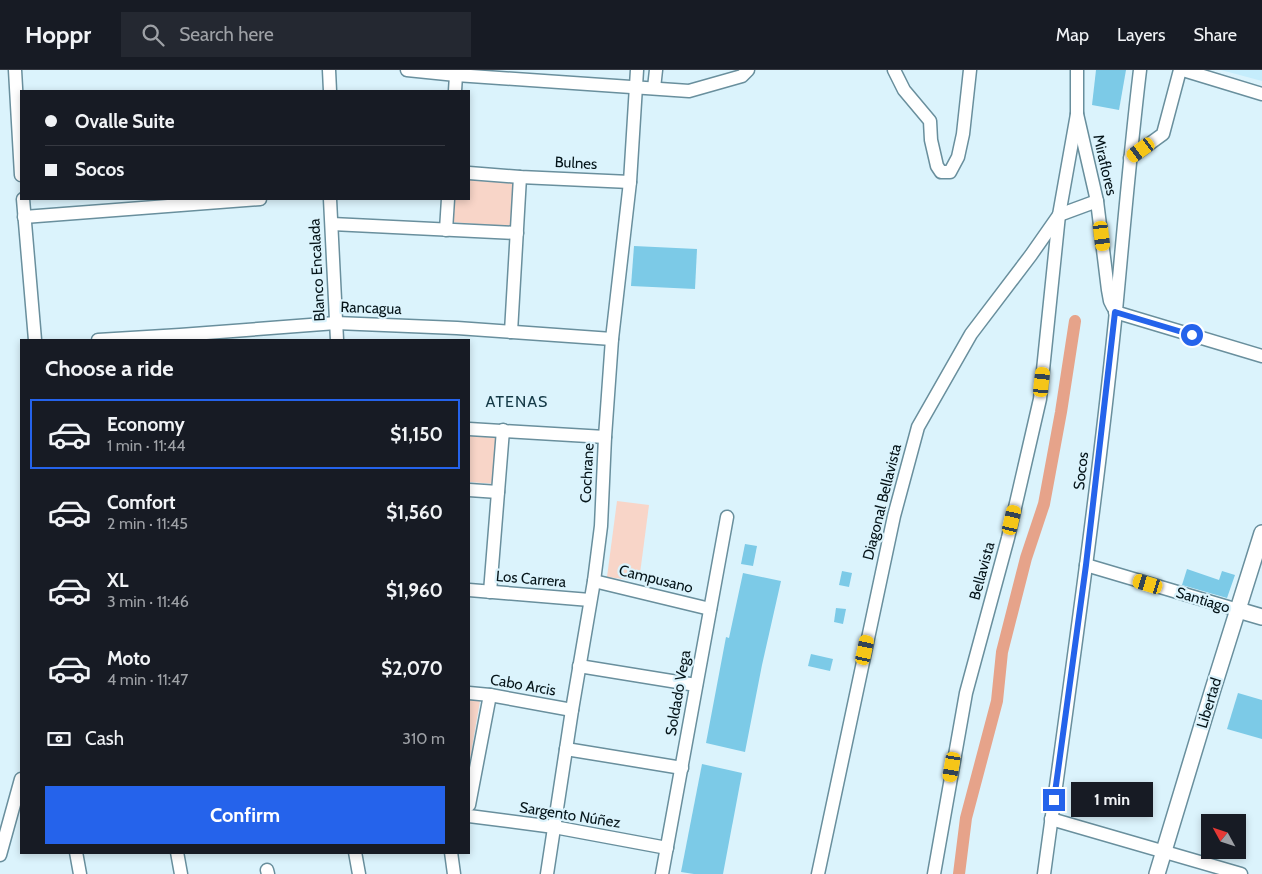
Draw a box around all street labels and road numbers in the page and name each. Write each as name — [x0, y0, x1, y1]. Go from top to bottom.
street label: Miraflores — [1089, 133, 1121, 197]
street label: Bulnes — [554, 153, 598, 173]
street label: Blanco Encalada — [305, 217, 329, 322]
street label: Rancagua — [340, 298, 403, 318]
street label: Diagonal Bellavista — [859, 441, 905, 562]
street label: Cochrane — [576, 442, 598, 503]
street label: Socos — [1070, 451, 1092, 491]
street label: Bellavista — [966, 539, 999, 602]
street label: Campusano — [617, 561, 695, 597]
street label: Los Carrera — [495, 567, 568, 591]
street label: Santiago — [1174, 583, 1232, 617]
street label: Soldado Vega — [662, 648, 695, 737]
street label: Cabo Arcis — [489, 670, 557, 700]
street label: Libertad — [1193, 675, 1225, 731]
street label: Sargento Núñez — [518, 798, 622, 832]

